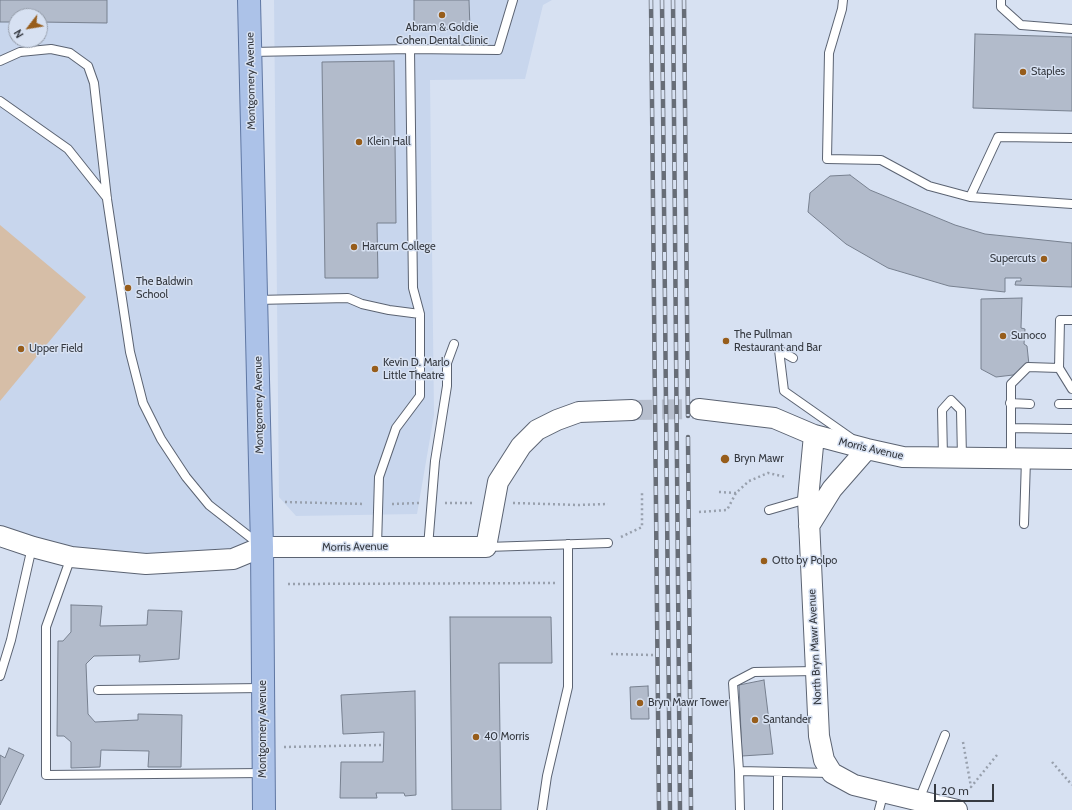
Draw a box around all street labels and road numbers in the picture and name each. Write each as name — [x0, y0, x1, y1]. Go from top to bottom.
street label: Montgomery Avenue — [244, 32, 258, 130]
street label: Montgomery Avenue — [252, 356, 266, 454]
street label: Morris Avenue — [837, 435, 905, 463]
street label: Morris Avenue — [322, 540, 388, 554]
street label: North Bryn Mawr Avenue — [805, 589, 825, 705]
street label: Montgomery Avenue — [256, 680, 270, 778]

